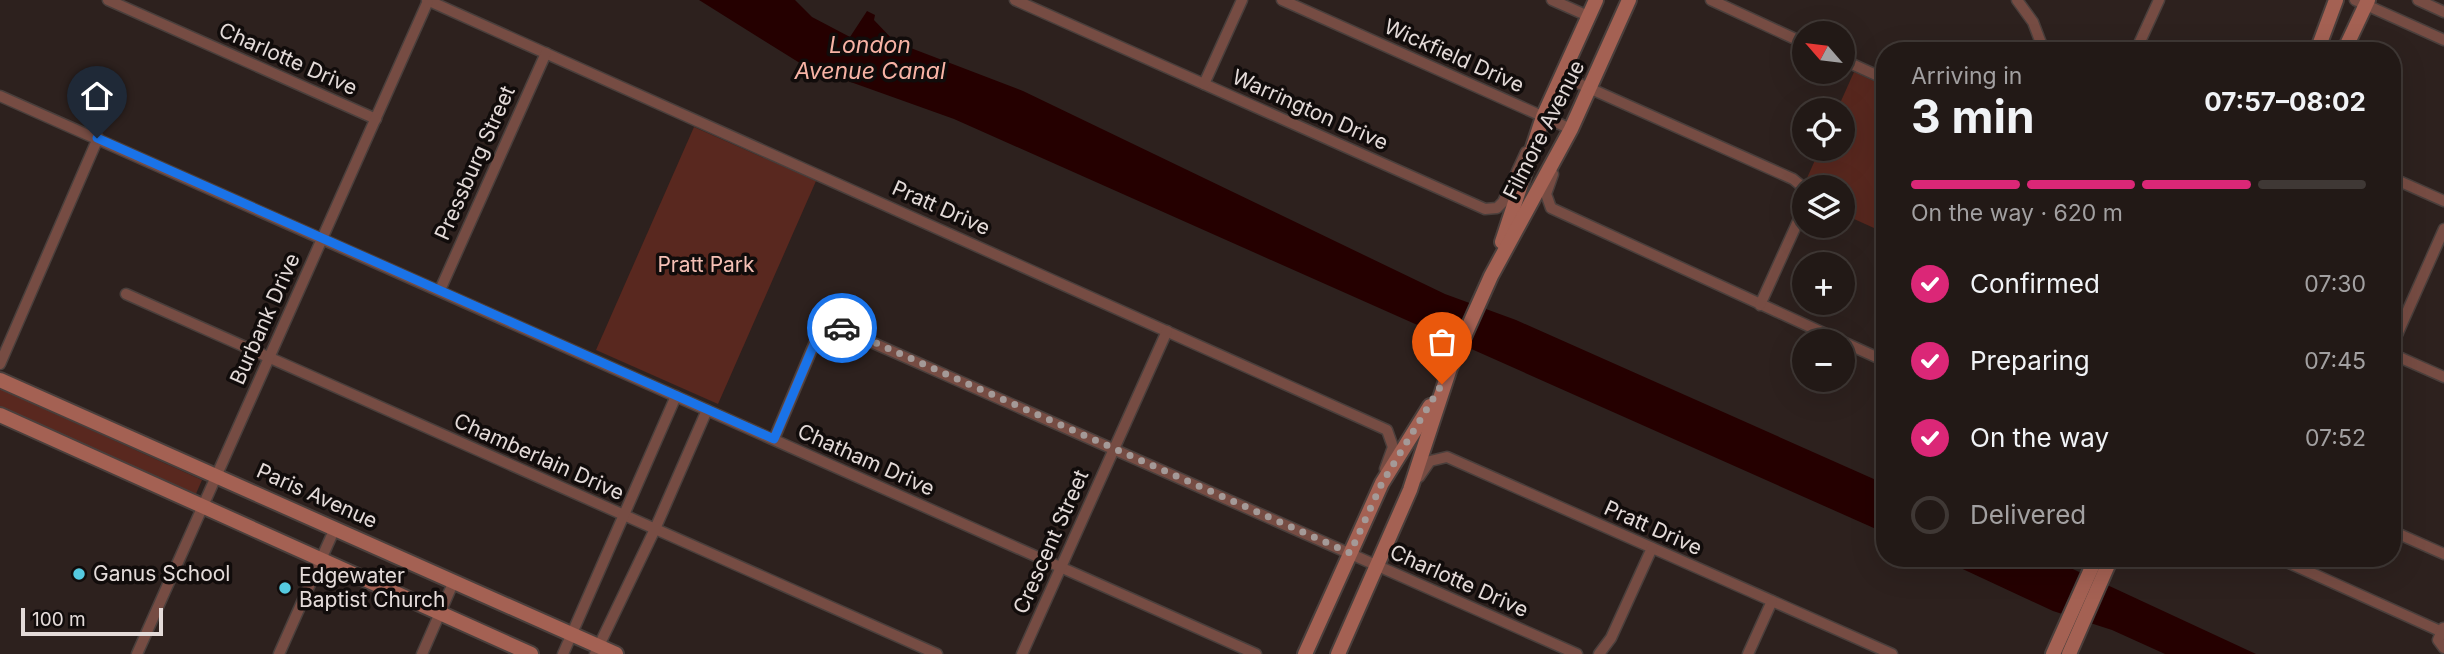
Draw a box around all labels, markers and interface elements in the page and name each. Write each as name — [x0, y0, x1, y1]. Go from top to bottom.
street label: Wickfield Drive — [1380, 14, 1528, 98]
street label: Charlotte Drive — [215, 17, 361, 100]
north arrow — [1792, 21, 1855, 84]
map controls — [1792, 21, 1855, 392]
water label: London Avenue Canal — [793, 31, 946, 85]
street label: Filmore Avenue — [1498, 56, 1589, 204]
text: Arriving in — [1911, 62, 2022, 90]
street label: Warrington Drive — [1228, 64, 1392, 155]
pin — [67, 66, 127, 138]
icon: home — [78, 77, 116, 115]
street label: Pressburg Street — [429, 82, 520, 244]
text: 07:57–08:02 — [2204, 86, 2366, 117]
text: 3 min — [1911, 88, 2035, 144]
button: locate — [1792, 98, 1855, 161]
street label: Pratt Drive — [888, 175, 994, 240]
button: layers — [1792, 175, 1855, 238]
text: On the way · 620 m — [1911, 199, 2123, 227]
street label: Burbank Drive — [224, 249, 305, 388]
park label: Pratt Park — [657, 252, 755, 277]
button: + — [1792, 252, 1855, 315]
icon: check — [1911, 265, 1949, 303]
text: Confirmed — [1970, 268, 2100, 299]
text: 07:30 — [2304, 270, 2366, 298]
courier — [807, 293, 877, 363]
icon: car — [823, 309, 861, 347]
pin — [1412, 312, 1472, 384]
icon: bag — [1423, 323, 1461, 361]
button: − — [1792, 329, 1855, 392]
icon: check — [1911, 342, 1949, 380]
text: Preparing — [1970, 345, 2090, 376]
text: 07:45 — [2304, 347, 2366, 375]
street label: Chamberlain Drive — [450, 408, 628, 505]
street label: Chatham Drive — [794, 418, 938, 501]
icon: check — [1911, 419, 1949, 457]
text: On the way — [1970, 422, 2109, 453]
text: 07:52 — [2305, 424, 2366, 452]
street label: Paris Avenue — [253, 458, 381, 533]
street label: Crescent Street — [1008, 466, 1094, 618]
street label: Pratt Drive — [1600, 495, 1706, 560]
text: Delivered — [1970, 499, 2086, 530]
street label: Charlotte Drive — [1386, 539, 1532, 622]
place label: Ganus School — [93, 561, 230, 586]
place label: Edgewater Baptist Church — [299, 563, 445, 612]
marker: Ganus School — [71, 566, 87, 582]
marker: Edgewater Baptist Church — [277, 580, 293, 596]
scale bar — [21, 605, 163, 637]
text: 100 m — [32, 608, 86, 631]

